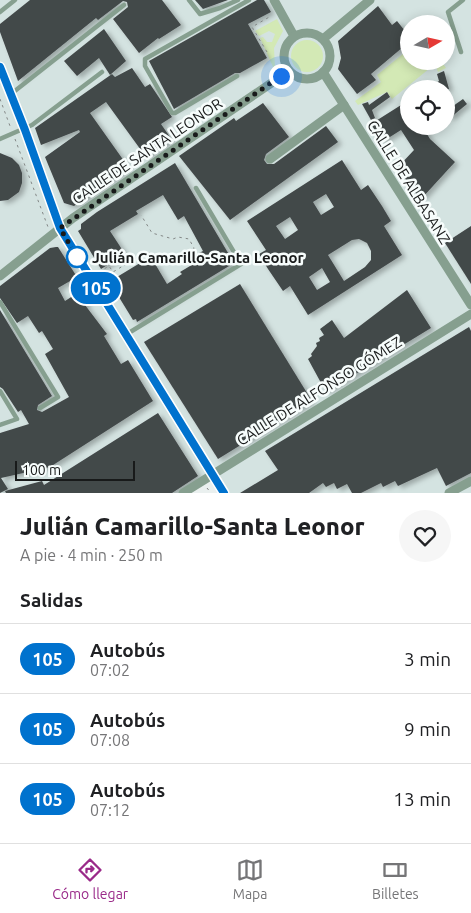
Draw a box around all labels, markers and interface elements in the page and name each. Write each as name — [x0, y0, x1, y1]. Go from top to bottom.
north arrow — [400, 15, 455, 70]
map controls — [400, 15, 455, 135]
your location — [269, 64, 294, 89]
button: locate — [400, 80, 455, 135]
street label: CALLE DE SANTA LEONOR — [69, 94, 225, 208]
street label: CALLE DE ALBASANZ — [364, 117, 454, 247]
marker: Julián Camarillo-Santa Leonor — [66, 246, 88, 268]
place label: Julián Camarillo-Santa Leonor — [92, 249, 304, 266]
line badge: 105 — [67, 272, 125, 304]
text: 105 — [81, 278, 111, 298]
street label: CALLE DE ALFONSO GÓMEZ — [234, 333, 404, 449]
scale bar — [15, 458, 135, 481]
text: 100 m — [22, 462, 61, 478]
button: heart — [399, 510, 451, 562]
text: Julián Camarillo-Santa Leonor — [20, 513, 365, 540]
text: A pie · 4 min · 250 m — [20, 546, 163, 564]
text: Salidas — [20, 589, 83, 611]
text: Autobús — [90, 639, 165, 661]
text: 3 min — [404, 648, 451, 670]
text: 105 — [32, 649, 63, 669]
text: 07:02 — [90, 661, 130, 679]
text: Autobús — [90, 709, 165, 731]
text: 9 min — [404, 718, 451, 740]
text: 105 — [32, 719, 63, 739]
text: 07:08 — [90, 731, 130, 749]
text: Autobús — [90, 779, 165, 801]
text: 13 min — [393, 788, 451, 810]
text: 105 — [32, 789, 63, 809]
text: 07:12 — [90, 801, 130, 819]
tab: Cómo llegar — [52, 856, 128, 902]
tab: Mapa — [233, 856, 267, 902]
tab: Billetes — [372, 856, 419, 902]

